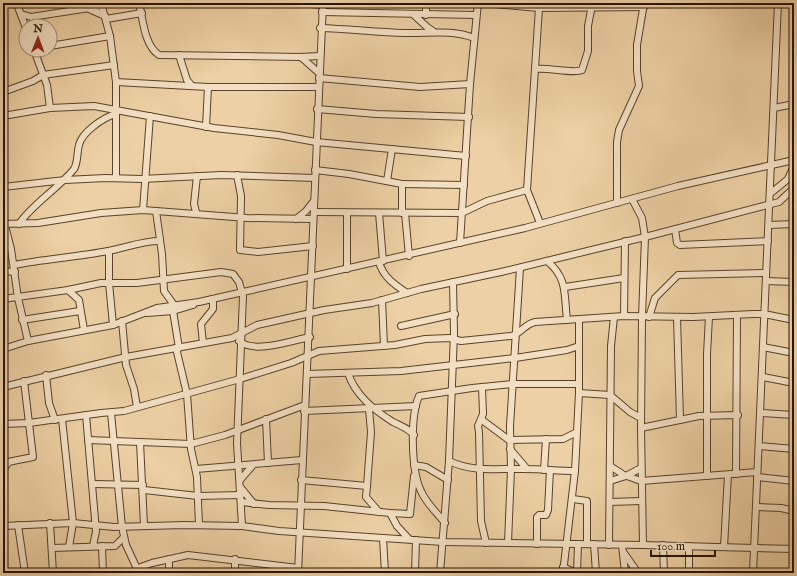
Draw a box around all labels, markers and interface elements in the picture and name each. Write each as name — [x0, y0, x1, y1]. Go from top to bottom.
north arrow — [18, 18, 58, 58]
text: N — [32, 22, 44, 36]
scale bar — [651, 532, 715, 558]
text: 100 m — [657, 539, 685, 554]

